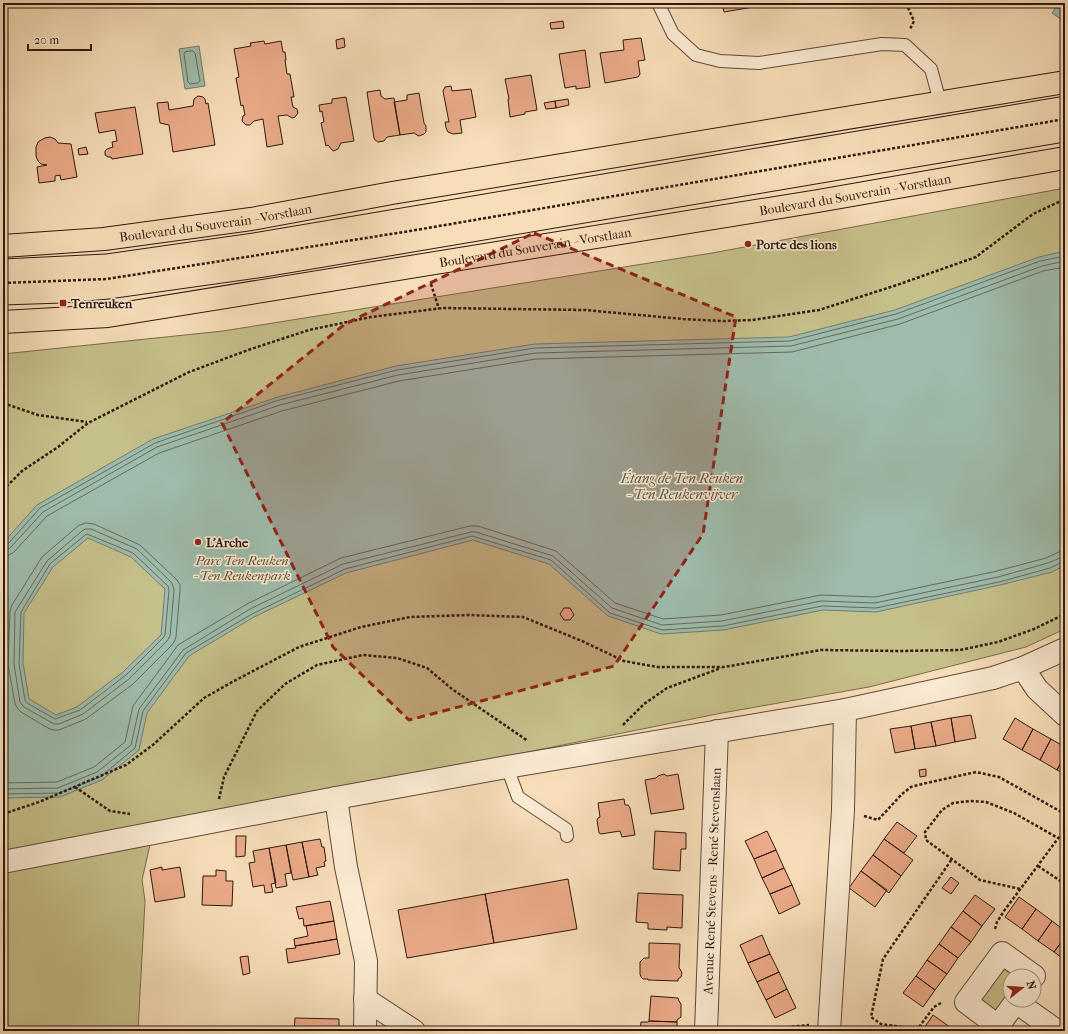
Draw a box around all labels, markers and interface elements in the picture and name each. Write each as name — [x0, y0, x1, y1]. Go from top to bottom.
scale bar — [28, 26, 91, 52]
text: 20 m — [34, 33, 59, 47]
street label: Boulevard du Souverain - Vorstlaan — [758, 171, 953, 218]
street label: Boulevard du Souverain - Vorstlaan — [118, 201, 314, 245]
street label: Boulevard du Souverain - Vorstlaan — [438, 224, 633, 270]
place label: Porte des lions — [756, 237, 837, 252]
marker: Porte des lions — [743, 239, 753, 249]
place label: Tenreuken — [70, 296, 133, 311]
marker: Tenreuken — [58, 298, 68, 308]
water label: Étang de Ten Reuken - Ten Reukenvijver — [620, 469, 743, 503]
place label: L'Arche — [206, 535, 249, 550]
marker: L'Arche — [193, 537, 203, 547]
park label: Parc Ten Reuken - Ten Reukenpark — [193, 553, 291, 583]
street label: Avenue René Stevens - René Stevenslaan — [700, 767, 724, 996]
north arrow — [1002, 968, 1042, 1008]
text: N — [1024, 979, 1039, 992]

